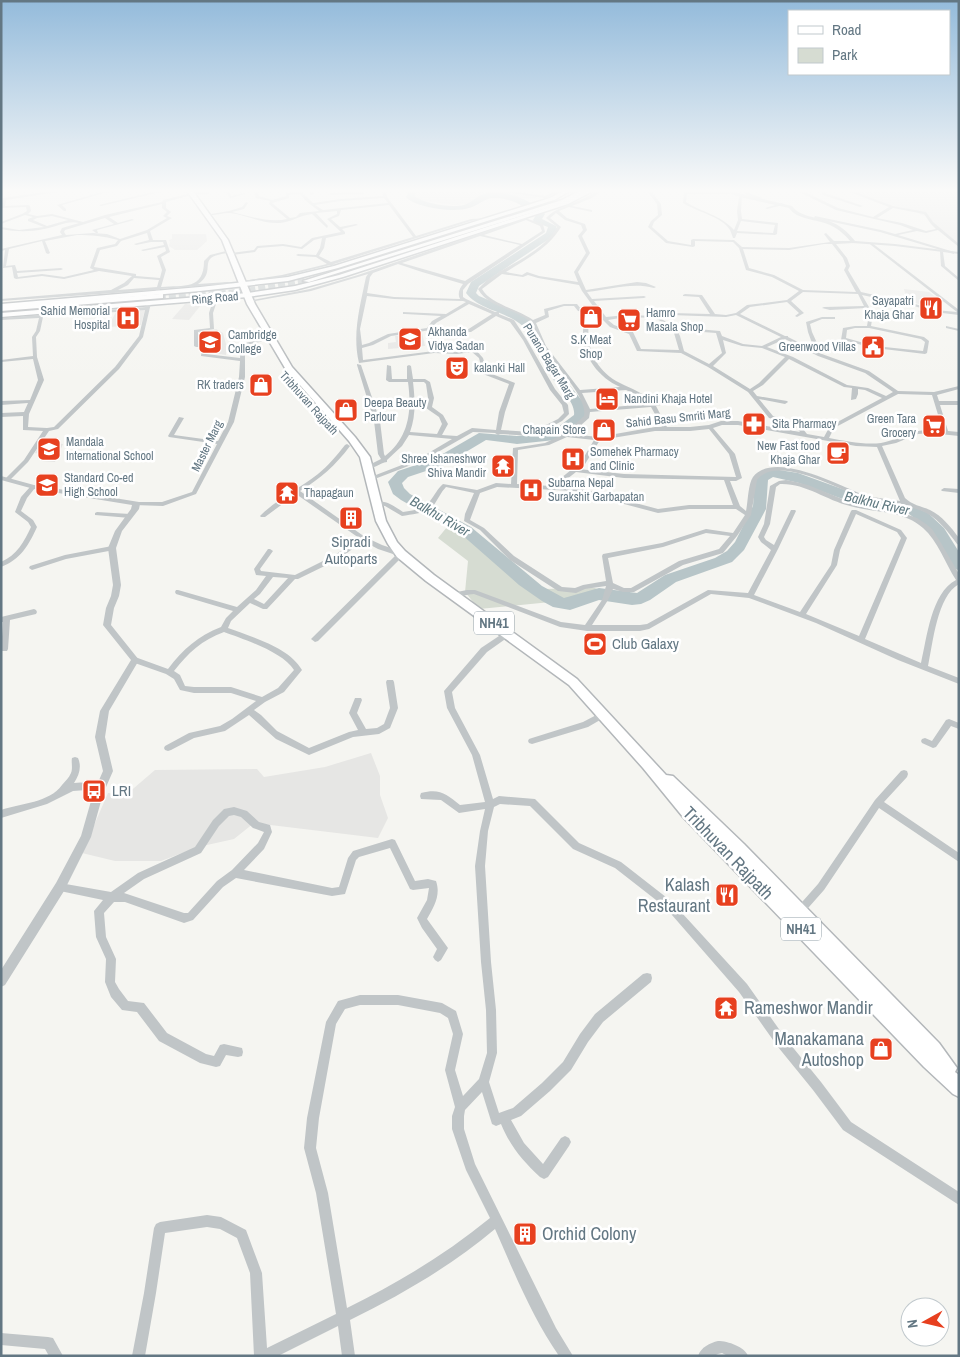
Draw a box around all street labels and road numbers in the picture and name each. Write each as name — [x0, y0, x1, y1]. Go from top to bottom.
street label: Ring Road — [191, 288, 239, 308]
street label: Purano Bagar Marg — [519, 320, 579, 402]
street label: Tribhuvan Rajpath — [276, 368, 342, 438]
street label: Sahid Basu Smriti Marg — [625, 405, 732, 431]
street label: Master Marg — [188, 417, 227, 474]
road number: NH41 — [474, 612, 514, 634]
street label: Tribhuvan Rajpath — [677, 800, 779, 905]
road number: NH41 — [781, 918, 821, 941]

